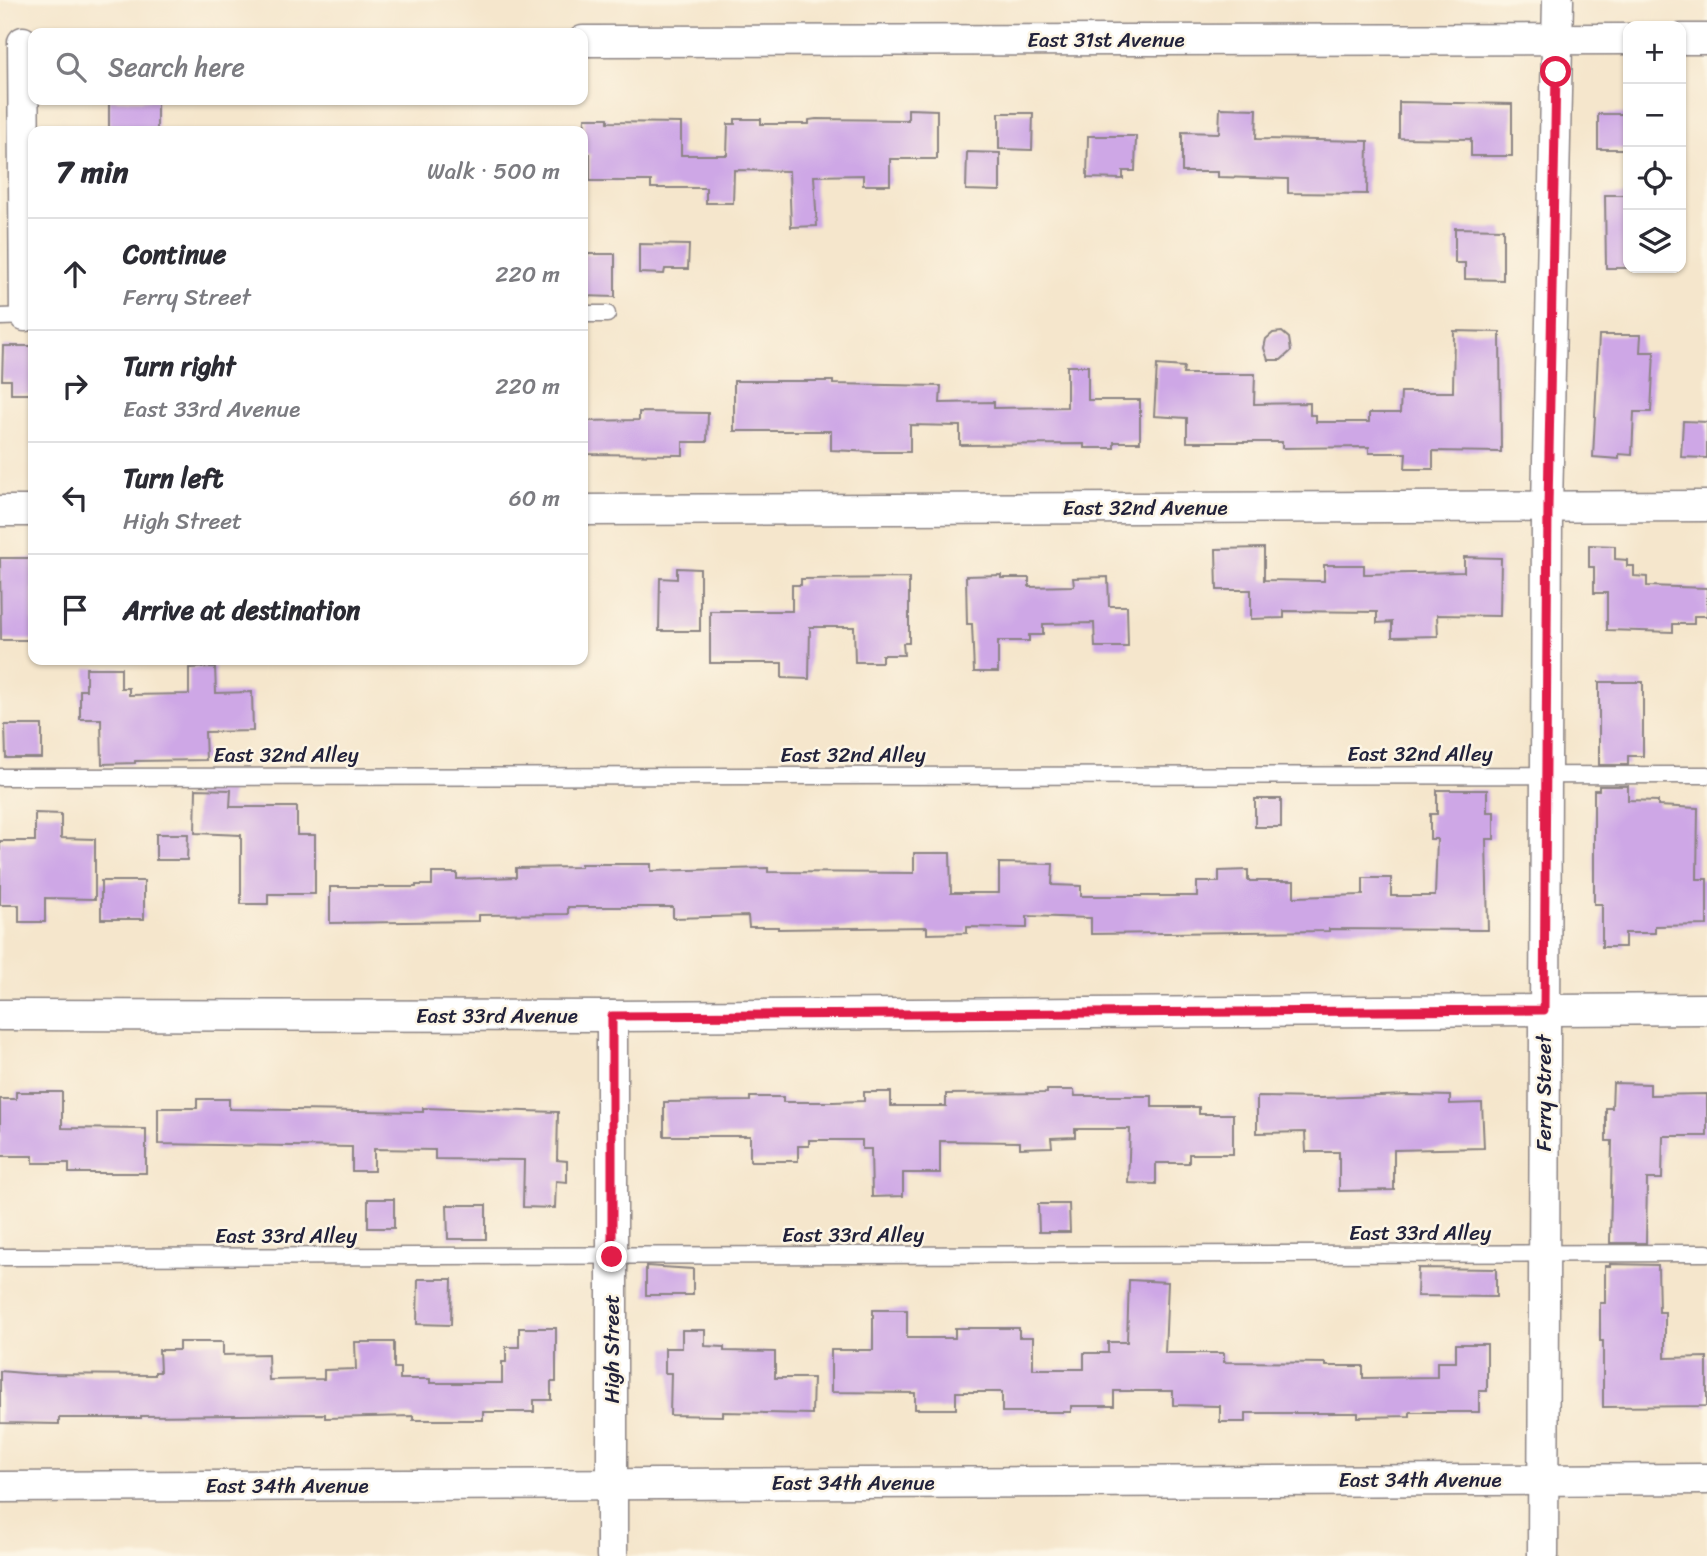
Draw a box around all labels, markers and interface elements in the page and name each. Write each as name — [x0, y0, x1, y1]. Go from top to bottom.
street label: East 31st Avenue — [1027, 21, 1185, 59]
map controls — [1623, 21, 1686, 273]
button: + — [1623, 21, 1686, 84]
search box — [28, 28, 588, 105]
text: Search here — [108, 44, 245, 90]
icon: search — [52, 48, 90, 86]
route start — [1540, 56, 1571, 87]
button: − — [1623, 84, 1686, 147]
text: 7 min — [56, 145, 128, 199]
button: locate — [1623, 147, 1686, 210]
text: Walk · 500 m — [427, 151, 560, 192]
button: layers — [1623, 210, 1686, 273]
text: Continue — [123, 231, 226, 277]
text: 220 m — [495, 254, 560, 295]
icon: ahead — [56, 255, 94, 293]
text: Ferry Street — [123, 277, 251, 318]
text: Turn right — [123, 343, 236, 389]
text: 220 m — [495, 366, 560, 407]
icon: right — [56, 367, 94, 405]
text: East 33rd Avenue — [123, 389, 300, 430]
text: Turn left — [123, 455, 223, 501]
text: 60 m — [509, 478, 560, 519]
icon: left — [56, 479, 94, 517]
street label: East 32nd Avenue — [1062, 489, 1228, 527]
text: High Street — [123, 501, 242, 542]
text: Arrive at destination — [123, 587, 360, 633]
icon: arrive — [56, 591, 94, 629]
street label: East 32nd Alley — [1347, 735, 1493, 773]
street label: East 32nd Alley — [213, 736, 359, 774]
street label: East 32nd Alley — [780, 736, 926, 774]
street label: East 33rd Avenue — [416, 997, 578, 1035]
street label: Ferry Street — [1525, 1033, 1563, 1151]
street label: East 33rd Alley — [1349, 1214, 1491, 1252]
street label: East 33rd Alley — [782, 1216, 924, 1254]
street label: East 33rd Alley — [215, 1217, 357, 1255]
route end — [596, 1241, 627, 1272]
street label: High Street — [593, 1295, 631, 1403]
street label: East 34th Avenue — [1338, 1461, 1502, 1499]
street label: East 34th Avenue — [771, 1464, 935, 1502]
street label: East 34th Avenue — [205, 1467, 369, 1505]

